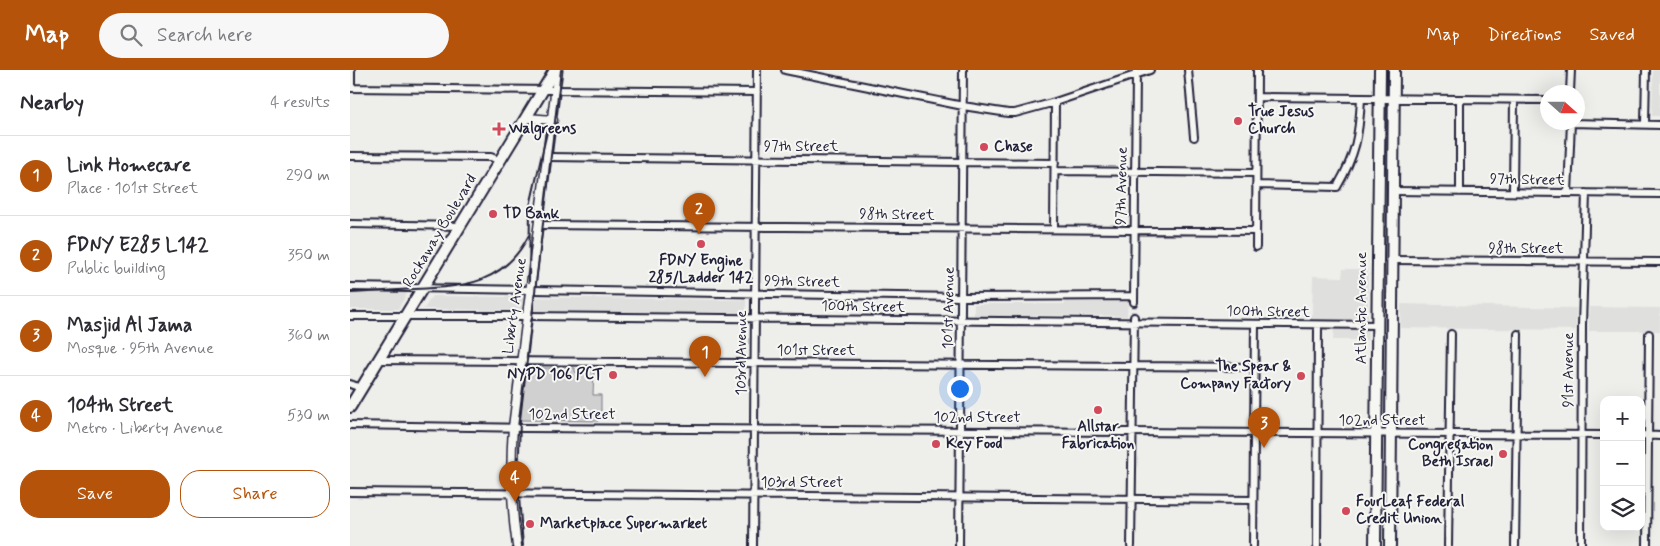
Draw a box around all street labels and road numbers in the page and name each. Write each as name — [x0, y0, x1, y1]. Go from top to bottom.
street label: 97th Street — [764, 137, 838, 157]
street label: 97th Avenue — [1111, 147, 1133, 225]
street label: 97th Street — [1490, 169, 1565, 191]
street label: Rockaway Boulevard — [398, 171, 482, 291]
street label: 98th Street — [859, 204, 935, 226]
street label: 98th Street — [1488, 239, 1564, 259]
street label: Atlantic Avenue — [1352, 252, 1372, 364]
street label: Liberty Avenue — [498, 257, 532, 355]
street label: 101st Avenue — [938, 267, 960, 349]
street label: 99th Street — [764, 271, 840, 293]
street label: 100th Street — [821, 296, 905, 318]
street label: 100th Street — [1226, 301, 1310, 323]
street label: 103rd Avenue — [732, 310, 752, 396]
street label: 91st Avenue — [1559, 332, 1579, 408]
street label: 101st Street — [777, 341, 855, 361]
street label: 102nd Street — [528, 405, 616, 425]
street label: 102nd Street — [933, 408, 1021, 428]
street label: 102nd Street — [1338, 411, 1426, 431]
street label: 103rd Street — [761, 473, 843, 493]

